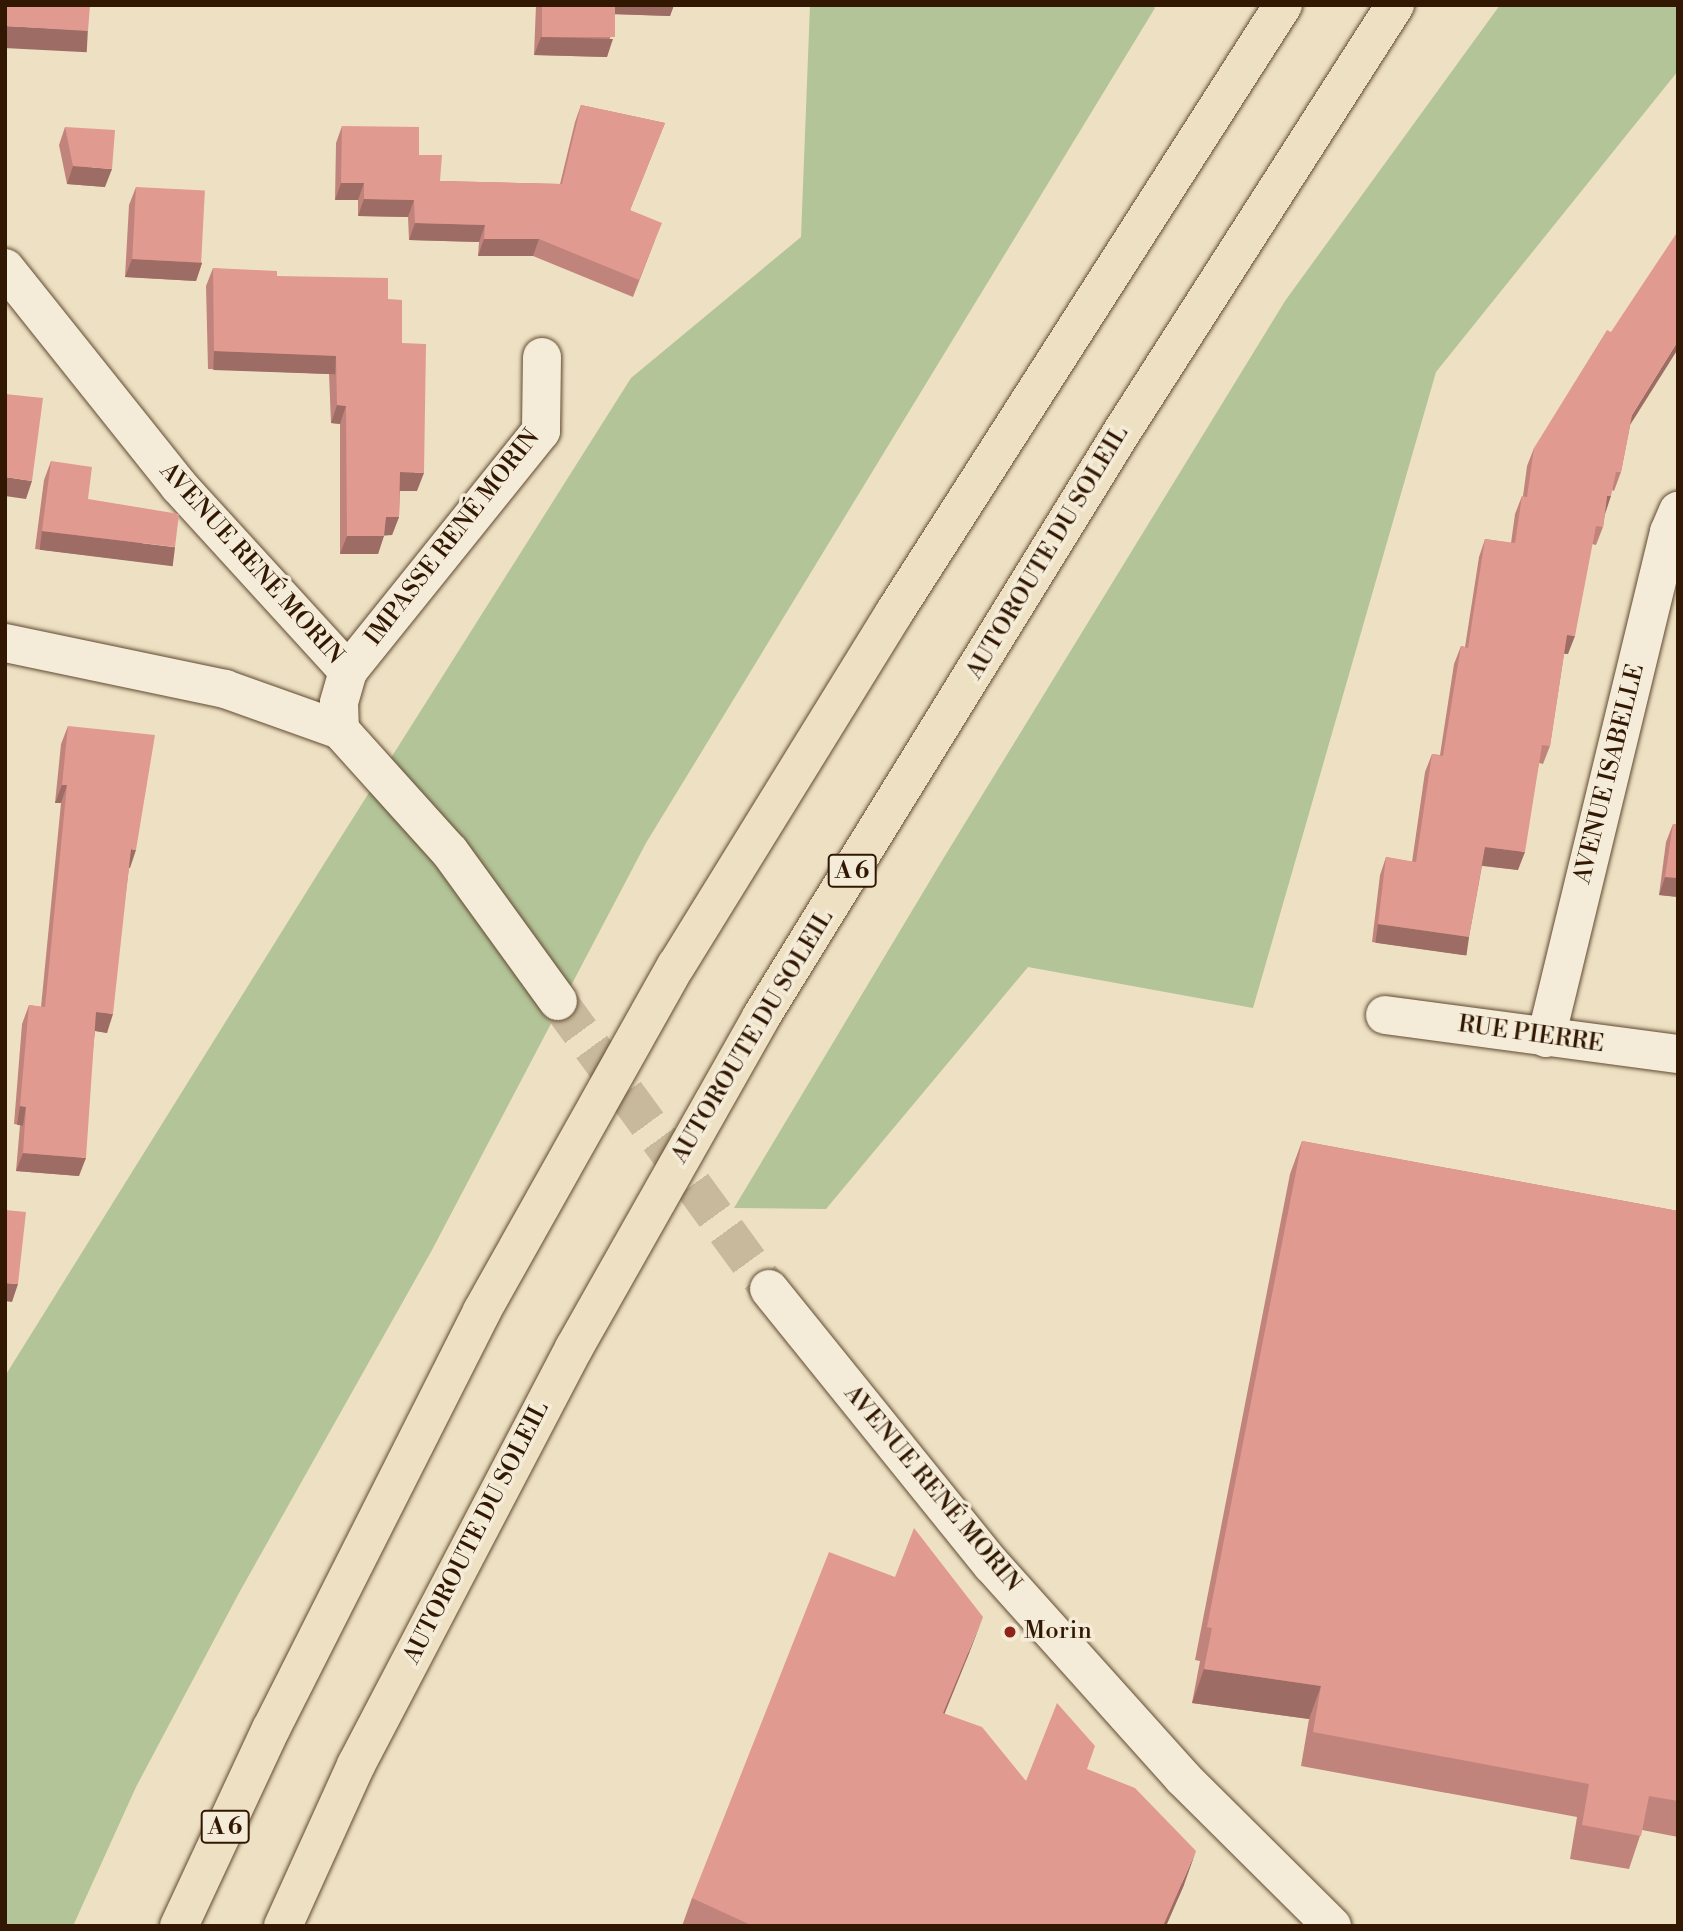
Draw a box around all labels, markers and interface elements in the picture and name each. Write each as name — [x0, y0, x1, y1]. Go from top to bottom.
street label: AUTOROUTE DU SOLEIL — [961, 421, 1135, 685]
street label: IMPASSE RENÉ MORIN — [360, 424, 546, 652]
street label: AVENUE RENÉ MORIN — [153, 458, 349, 670]
street label: AVENUE ISABELLE — [1569, 661, 1651, 887]
road number: A 6 — [828, 852, 876, 890]
street label: AUTOROUTE DU SOLEIL — [666, 905, 840, 1169]
street label: RUE PIERRE — [1456, 1010, 1606, 1060]
street label: AVENUE RENÉ MORIN — [837, 1380, 1027, 1598]
street label: AUTOROUTE DU SOLEIL — [398, 1397, 556, 1669]
place label: Morin — [1024, 1618, 1092, 1646]
marker: Morin — [1002, 1624, 1018, 1640]
road number: A 6 — [201, 1808, 250, 1846]

